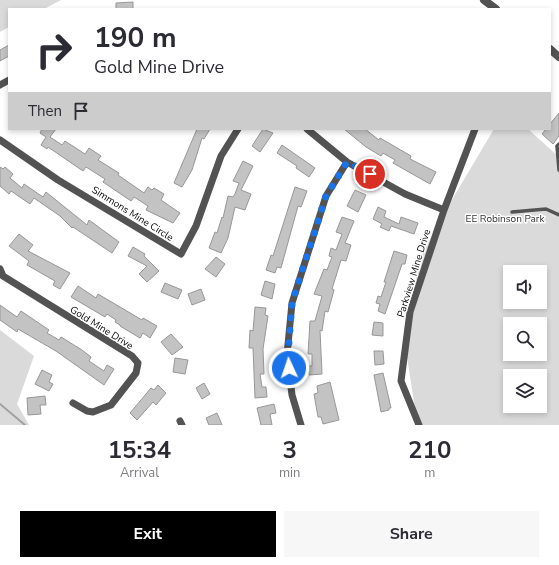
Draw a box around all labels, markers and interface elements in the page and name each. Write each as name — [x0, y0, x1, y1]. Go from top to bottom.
text: 190 m — [94, 19, 177, 57]
icon: right — [28, 24, 80, 76]
text: Gold Mine Drive — [94, 55, 224, 79]
icon: arrive — [70, 100, 92, 122]
text: Then — [28, 101, 62, 121]
pin — [353, 157, 387, 191]
icon: arrive — [359, 163, 381, 185]
street label: Simmons Mine Circle — [89, 183, 176, 245]
park label: EE Robinson Park — [466, 212, 545, 226]
street label: Parkview Mine Drive — [394, 227, 434, 319]
map controls — [503, 265, 547, 413]
button: sound — [503, 265, 547, 309]
street label: Gold Mine Drive — [67, 303, 136, 353]
button: search — [503, 317, 547, 361]
position arrow — [268, 347, 310, 389]
button: layers — [503, 369, 547, 413]
text: 15:34 — [108, 434, 171, 466]
text: 3 — [282, 434, 297, 466]
text: 210 — [408, 434, 451, 466]
text: Arrival — [120, 464, 159, 482]
text: min — [279, 464, 300, 482]
text: m — [424, 464, 435, 482]
button: Exit — [20, 511, 276, 557]
button: Share — [284, 511, 539, 557]

